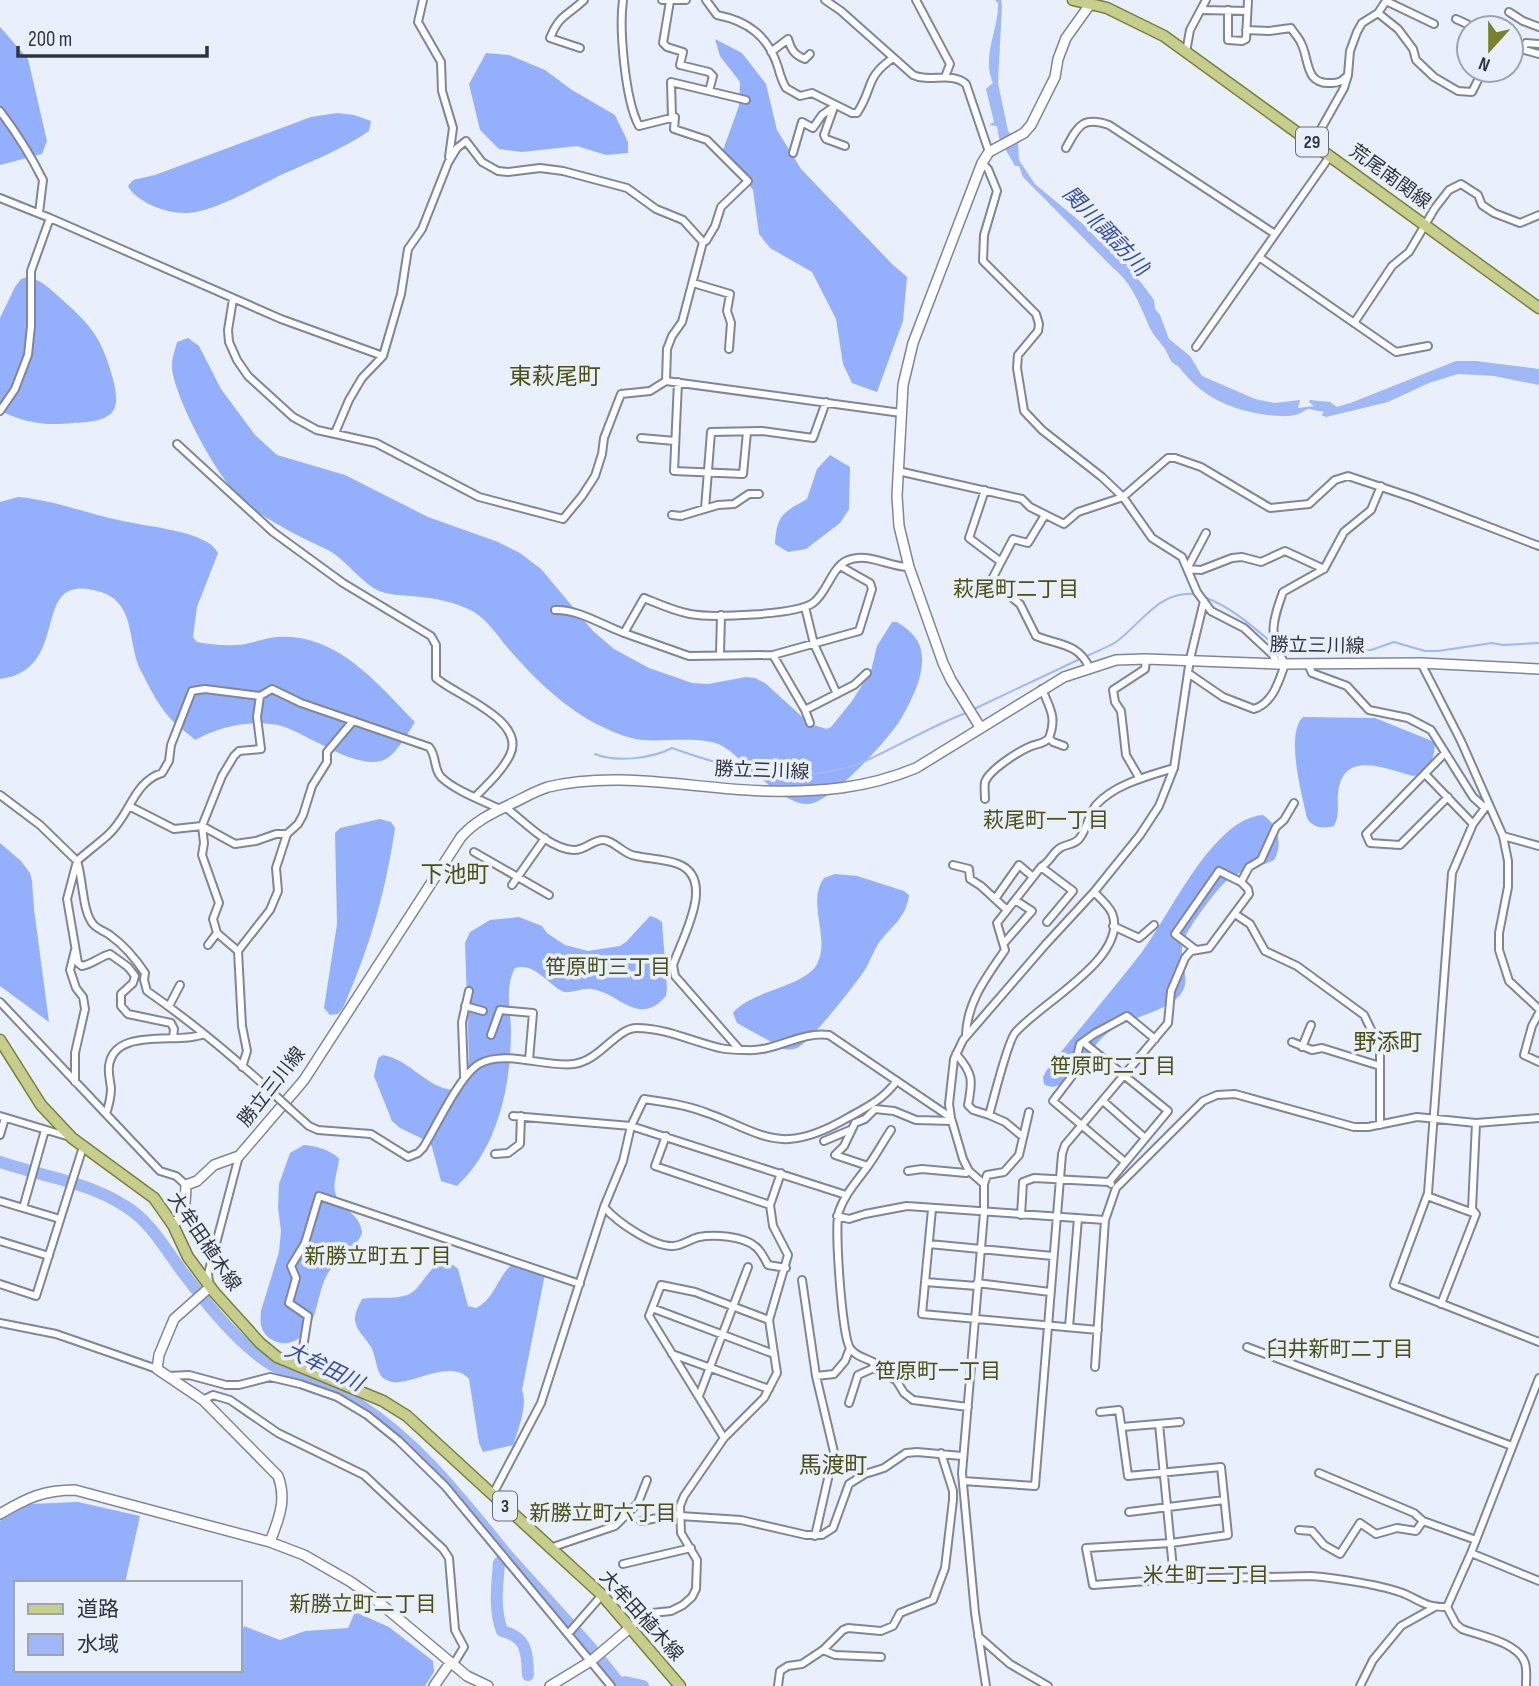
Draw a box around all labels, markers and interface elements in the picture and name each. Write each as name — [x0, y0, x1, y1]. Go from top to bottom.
scale bar — [18, 14, 206, 58]
north arrow — [1455, 14, 1525, 84]
text: 200 m — [28, 27, 72, 52]
text: N — [1476, 51, 1493, 76]
road number: 29 — [1296, 127, 1328, 156]
street label: 荒尾南関線 — [1345, 140, 1435, 214]
water label: 関川(諏訪川) — [1057, 181, 1155, 281]
district label: 東萩尾町 — [509, 363, 601, 391]
district label: 萩尾町二丁目 — [953, 577, 1079, 602]
street label: 勝立三川線 — [1269, 634, 1365, 658]
street label: 勝立三川線 — [714, 758, 810, 784]
district label: 萩尾町一丁目 — [983, 808, 1109, 833]
district label: 下池町 — [421, 861, 490, 889]
district label: 笹原町三丁目 — [545, 955, 671, 980]
district label: 野添町 — [1354, 1029, 1423, 1057]
street label: 勝立三川線 — [234, 1042, 310, 1132]
district label: 笹原町二丁目 — [1050, 1054, 1176, 1079]
street label: 大牟田植木線 — [163, 1188, 245, 1296]
district label: 新勝立町五丁目 — [305, 1244, 452, 1269]
water label: 大牟田川 — [281, 1337, 369, 1398]
district label: 臼井新町二丁目 — [1267, 1337, 1414, 1362]
district label: 笹原町一丁目 — [875, 1359, 1001, 1384]
district label: 馬渡町 — [799, 1452, 868, 1480]
road number: 3 — [493, 1492, 517, 1520]
district label: 新勝立町六丁目 — [530, 1501, 677, 1526]
district label: 米生町二丁目 — [1143, 1563, 1269, 1588]
street label: 大牟田植木線 — [594, 1566, 688, 1666]
legend — [14, 1581, 242, 1672]
district label: 新勝立町二丁目 — [290, 1592, 437, 1617]
text: 道路 — [77, 1597, 119, 1622]
text: 水域 — [77, 1632, 119, 1657]

